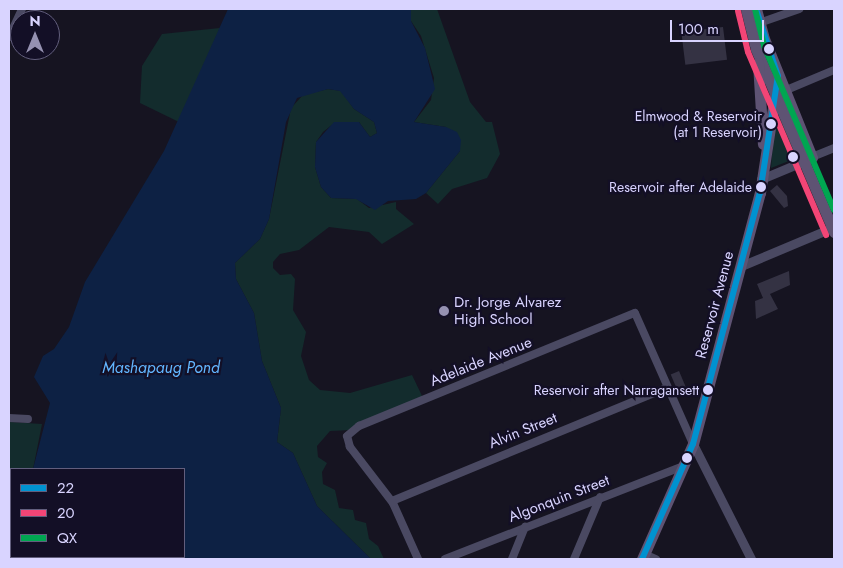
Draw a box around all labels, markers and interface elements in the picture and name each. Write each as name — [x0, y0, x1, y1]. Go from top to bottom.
north arrow — [10, 10, 60, 60]
scale bar — [673, 10, 767, 42]
text: N — [29, 11, 41, 31]
text: 100 m — [678, 18, 719, 40]
unlabelled marker — [764, 44, 774, 54]
place label: Elmwood & Reservoir (at 1 Reservoir) — [635, 108, 762, 140]
marker: Elmwood & Reservoir (at 1 Reservoir) — [766, 119, 776, 129]
unlabelled marker — [788, 152, 798, 162]
place label: Reservoir after Adelaide — [609, 179, 752, 195]
marker: Reservoir after Adelaide — [756, 182, 766, 192]
street label: Reservoir Avenue — [692, 249, 738, 361]
place label: Dr. Jorge Alvarez High School — [454, 293, 561, 328]
marker: Dr. Jorge Alvarez High School — [438, 305, 450, 317]
street label: Adelaide Avenue — [427, 333, 535, 391]
water label: Mashapaug Pond — [102, 358, 220, 378]
place label: Reservoir after Narragansett — [534, 382, 699, 398]
marker: Reservoir after Narragansett — [703, 385, 713, 395]
street label: Alvin Street — [486, 409, 560, 453]
unlabelled marker — [682, 453, 692, 463]
legend — [10, 468, 185, 558]
street label: Algonquin Street — [506, 472, 612, 526]
text: 22 — [57, 477, 74, 499]
text: 20 — [57, 502, 75, 524]
text: QX — [57, 527, 77, 549]

